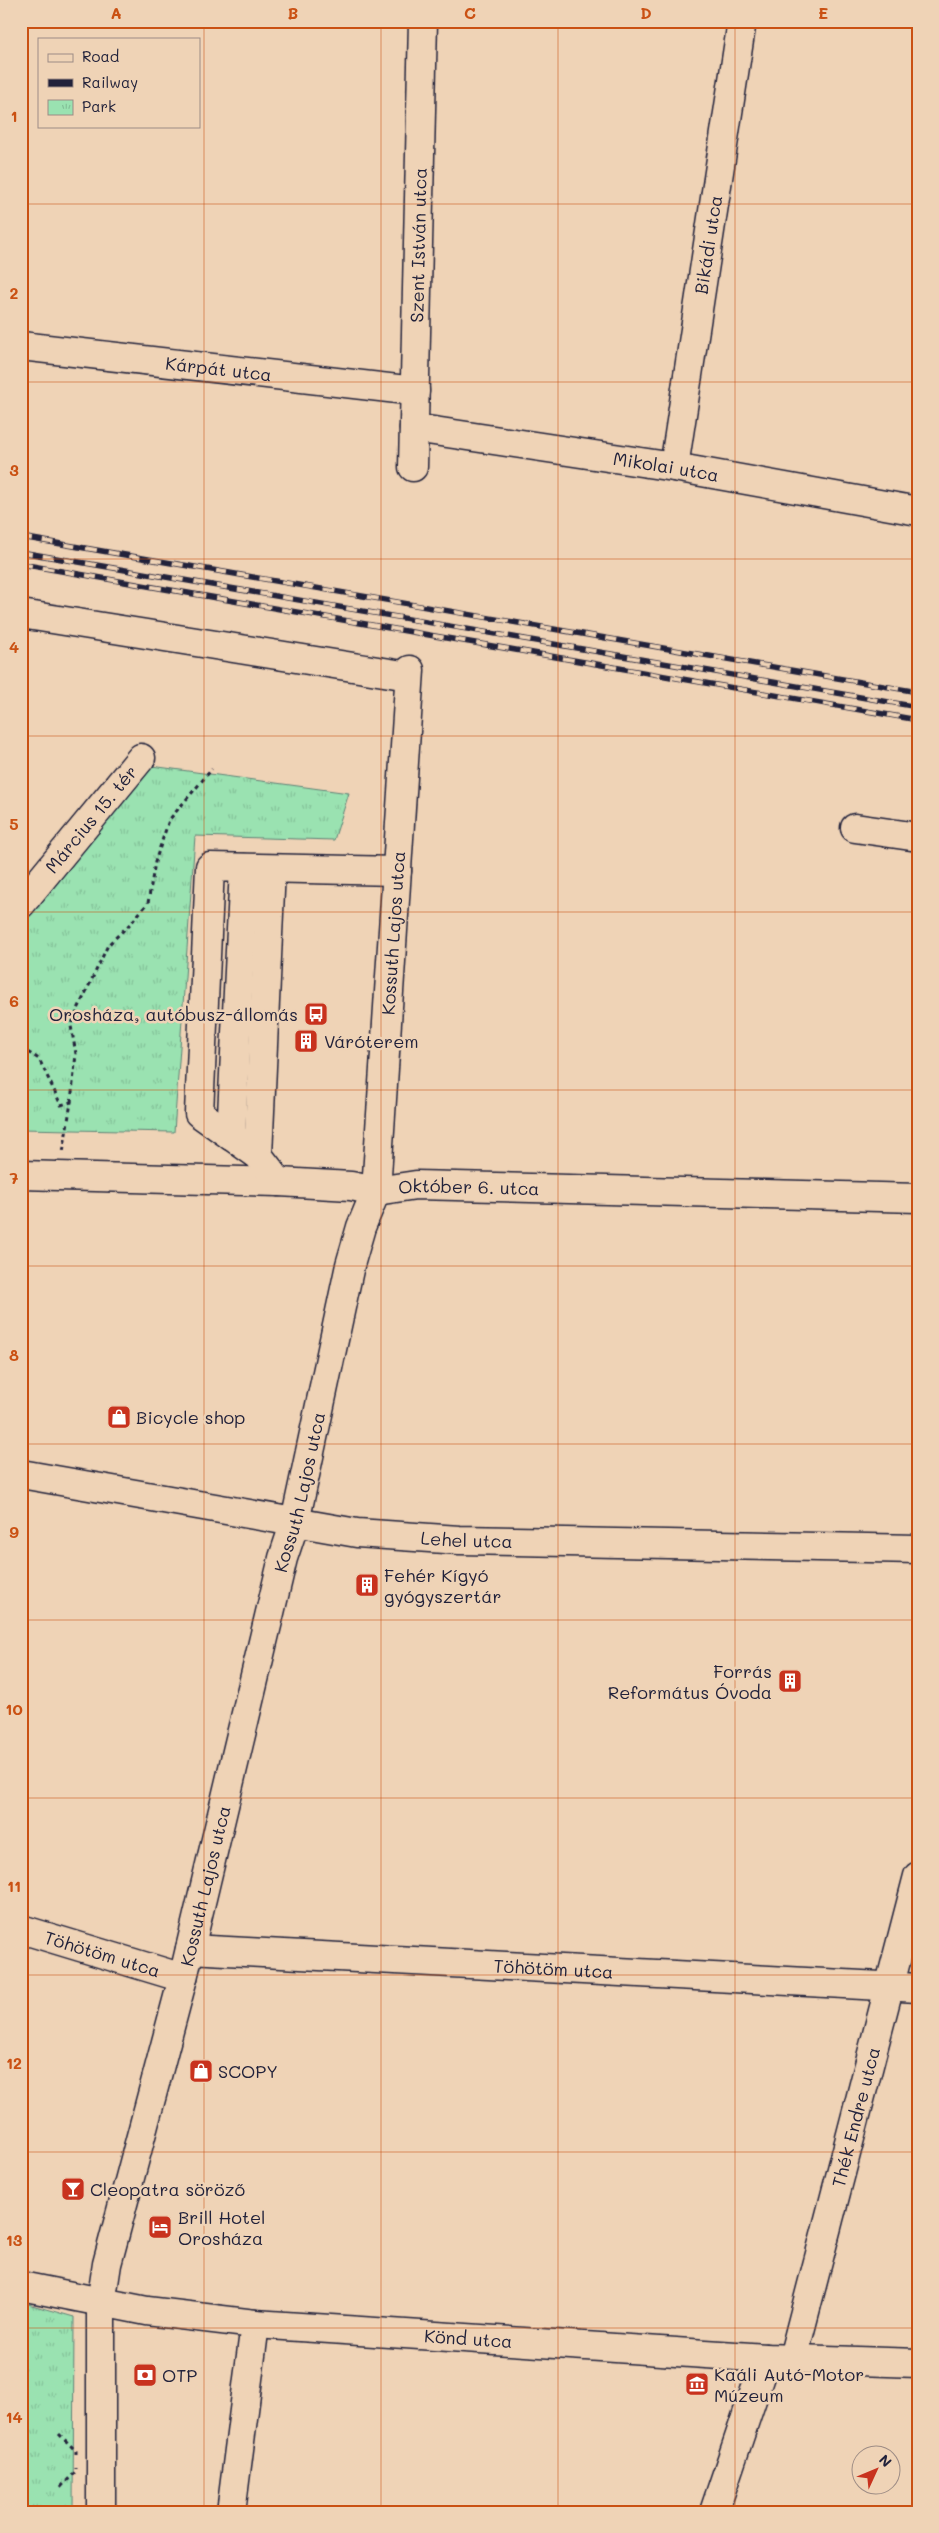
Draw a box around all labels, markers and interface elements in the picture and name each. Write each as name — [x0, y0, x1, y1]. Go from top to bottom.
text: A — [110, 2, 122, 23]
text: B — [288, 2, 298, 23]
text: C — [464, 2, 476, 23]
text: D — [640, 2, 652, 23]
text: E — [818, 2, 828, 23]
legend — [38, 38, 200, 128]
text: Road — [82, 46, 119, 66]
text: Railway — [82, 72, 138, 92]
text: Park — [82, 96, 116, 116]
text: 1 — [10, 105, 18, 126]
street label: Szent István utca — [404, 167, 432, 323]
street label: Bikádi utca — [689, 193, 727, 296]
text: 2 — [10, 282, 19, 303]
street label: Kárpát utca — [164, 351, 273, 387]
street label: Mikolai utca — [612, 446, 721, 487]
text: 3 — [9, 459, 19, 480]
text: 4 — [9, 636, 19, 657]
street label: Március 15. tér — [39, 760, 142, 878]
text: 5 — [9, 813, 19, 834]
street label: Kossuth Lajos utca — [376, 850, 410, 1016]
text: 6 — [9, 990, 19, 1011]
bus stop icon: Orosháza, autóbusz-állomás — [303, 1001, 329, 1027]
place label: Orosháza, autóbusz-állomás — [49, 1002, 298, 1026]
building icon: Váróterem — [293, 1028, 319, 1054]
place label: Váróterem — [324, 1029, 419, 1053]
text: 7 — [10, 1167, 19, 1188]
street label: Október 6. utca — [397, 1173, 540, 1200]
text: 8 — [9, 1344, 19, 1365]
shop icon: Bicycle shop — [106, 1404, 132, 1430]
place label: Bicycle shop — [136, 1405, 245, 1429]
street label: Kossuth Lajos utca — [268, 1410, 330, 1575]
text: 9 — [9, 1521, 19, 1542]
street label: Lehel utca — [420, 1525, 513, 1553]
place label: Fehér Kígyó gyógyszertár — [384, 1563, 501, 1608]
building icon: Fehér Kígyó gyógyszertár — [354, 1572, 380, 1598]
place label: Forrás Református Óvoda — [608, 1659, 772, 1704]
building icon: Forrás Református Óvoda — [777, 1668, 803, 1694]
text: 10 — [5, 1698, 23, 1719]
street label: Kossuth Lajos utca — [174, 1803, 236, 1969]
text: 11 — [7, 1875, 21, 1896]
street label: Töhötöm utca — [42, 1925, 163, 1982]
street label: Töhötöm utca — [493, 1953, 614, 1984]
street label: Thék Endre utca — [826, 2044, 885, 2190]
text: 12 — [6, 2052, 22, 2073]
shop icon: SCOPY — [188, 2058, 214, 2084]
place label: SCOPY — [218, 2059, 278, 2083]
bar icon: Cleopatra söröző — [60, 2176, 86, 2202]
place label: Cleopatra söröző — [90, 2177, 246, 2201]
place label: Brill Hotel Orosháza — [178, 2205, 266, 2250]
hotel icon: Brill Hotel Orosháza — [147, 2214, 173, 2240]
text: 13 — [6, 2229, 23, 2250]
street label: Könd utca — [423, 2323, 513, 2353]
bank icon: OTP — [132, 2362, 158, 2388]
place label: Kaáli Autó-Motor Múzeum — [714, 2362, 864, 2407]
place label: OTP — [162, 2363, 197, 2387]
museum icon: Kaáli Autó-Motor Múzeum — [684, 2371, 710, 2397]
text: 14 — [5, 2406, 23, 2427]
north arrow — [852, 2446, 902, 2496]
text: N — [875, 2450, 896, 2471]

